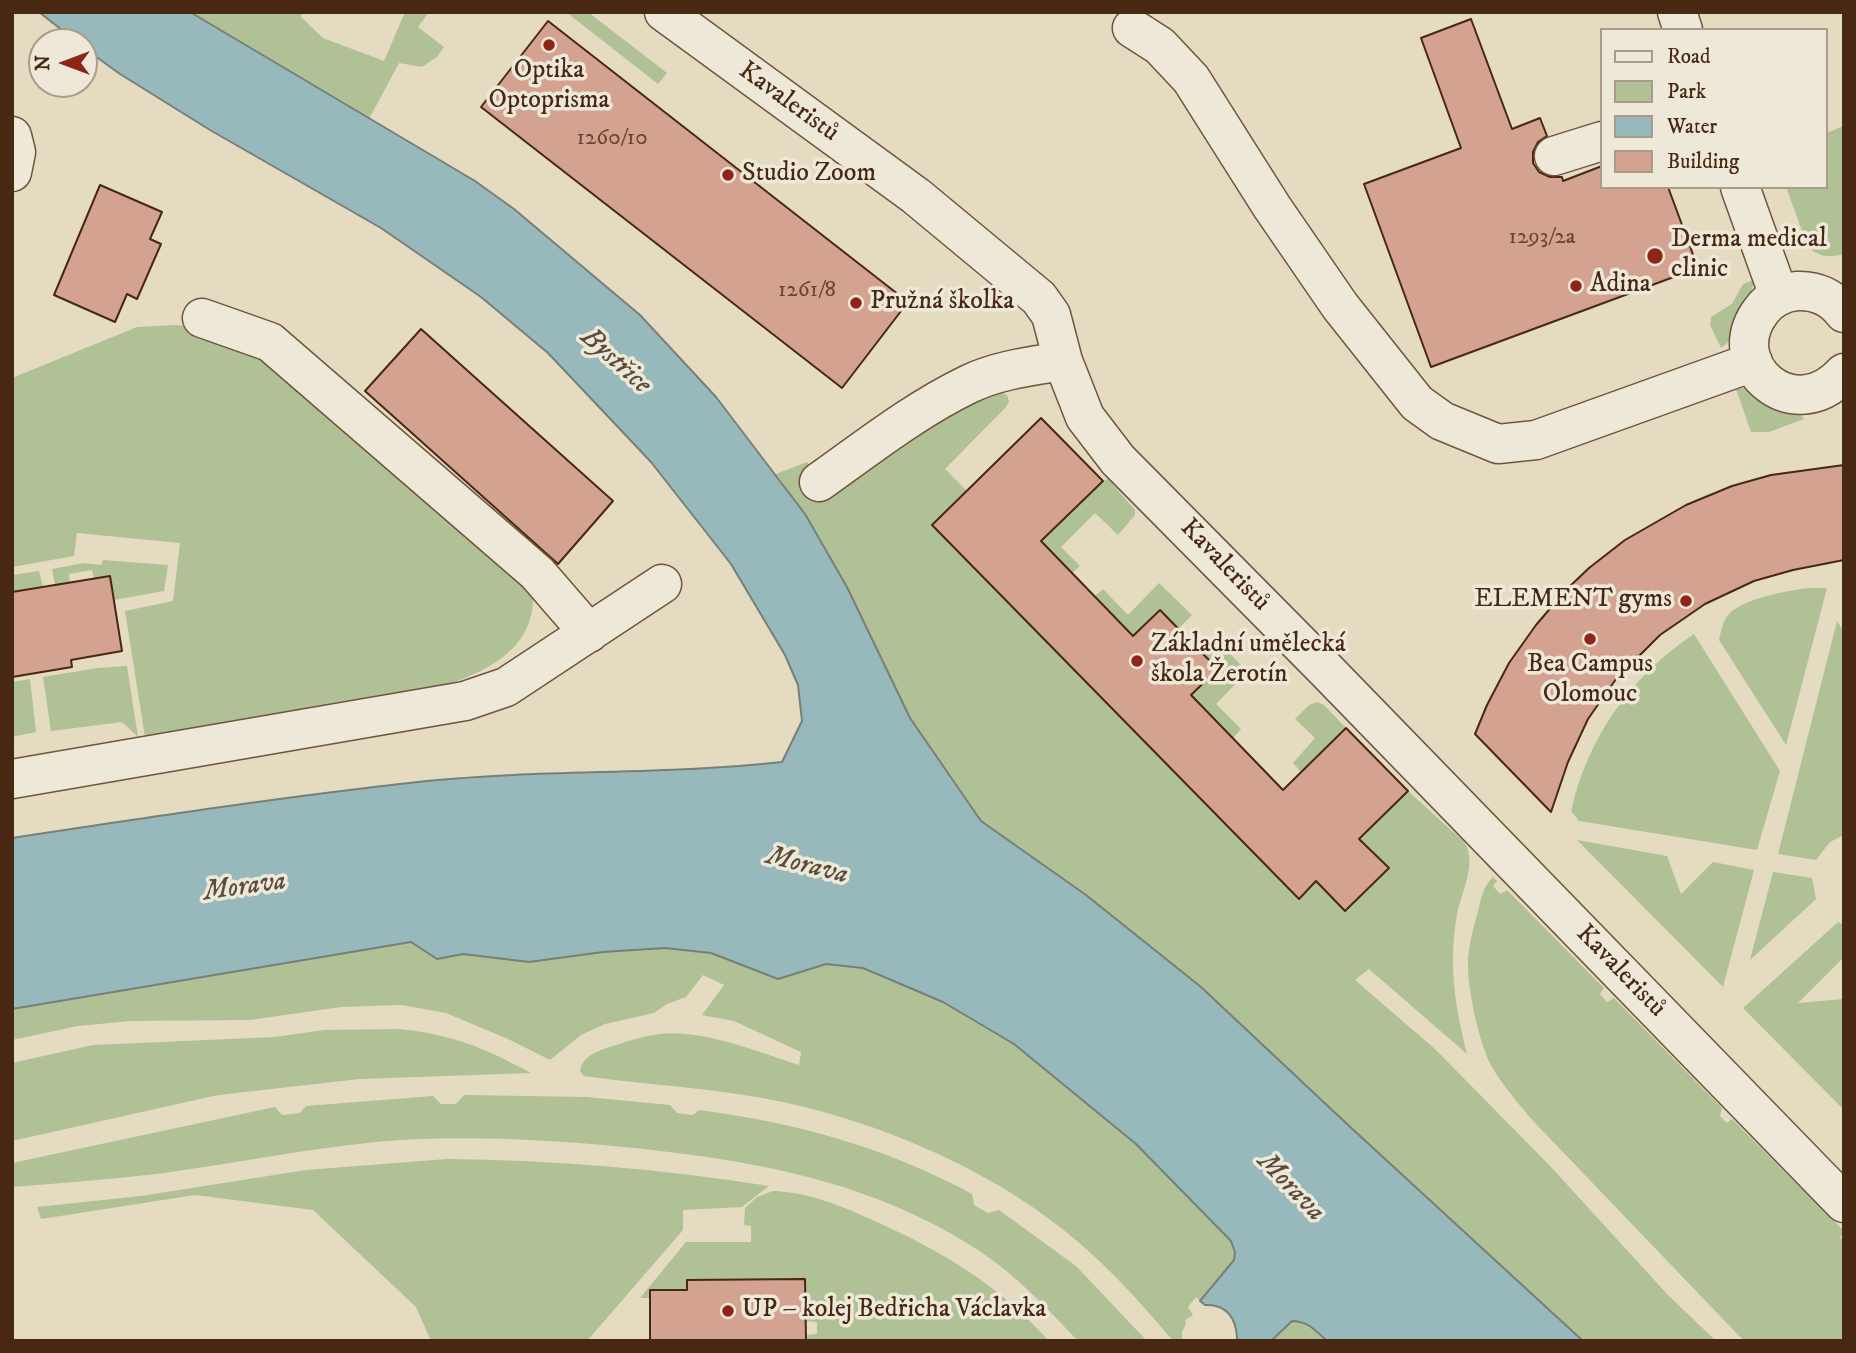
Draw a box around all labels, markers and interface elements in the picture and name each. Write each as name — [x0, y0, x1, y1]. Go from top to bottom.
north arrow — [28, 28, 98, 98]
legend — [1601, 28, 1828, 189]
marker: Optika Optoprisma — [541, 37, 557, 53]
text: Road — [1667, 44, 1711, 70]
text: N — [32, 55, 55, 71]
place label: Optika Optoprisma — [488, 56, 610, 118]
street label: Kavaleristů — [732, 56, 844, 150]
text: Park — [1667, 79, 1706, 105]
text: Water — [1667, 114, 1717, 140]
house number: 1260/10 — [576, 125, 648, 153]
text: Building — [1667, 149, 1739, 175]
place label: Studio Zoom — [742, 159, 876, 191]
marker: Studio Zoom — [720, 167, 736, 183]
house number: 1293/2a — [1508, 224, 1576, 252]
place label: Derma medical clinic — [1671, 225, 1827, 286]
marker: Derma medical clinic — [1645, 246, 1665, 266]
place label: Adina — [1590, 270, 1651, 302]
house number: 1261/8 — [778, 277, 836, 305]
marker: Adina — [1568, 278, 1584, 294]
place label: Pružná školka — [870, 287, 1014, 319]
marker: Pružná školka — [848, 295, 864, 311]
water label: Bystřice — [573, 322, 657, 402]
street label: Kavaleristů — [1172, 513, 1276, 619]
place label: ELEMENT gyms — [1474, 585, 1672, 617]
marker: ELEMENT gyms — [1678, 593, 1694, 609]
place label: Základní umělecká škola Žerotín — [1151, 630, 1346, 692]
marker: Bea Campus Olomouc — [1582, 631, 1598, 647]
place label: Bea Campus Olomouc — [1527, 650, 1653, 712]
marker: Základní umělecká škola Žerotín — [1129, 653, 1145, 669]
water label: Morava — [763, 841, 851, 893]
water label: Morava — [202, 866, 288, 910]
street label: Kavaleristů — [1568, 919, 1672, 1025]
water label: Morava — [1249, 1147, 1331, 1229]
place label: UP – kolej Bedřicha Václavka — [742, 1295, 1046, 1327]
marker: UP – kolej Bedřicha Václavka — [720, 1303, 736, 1319]

